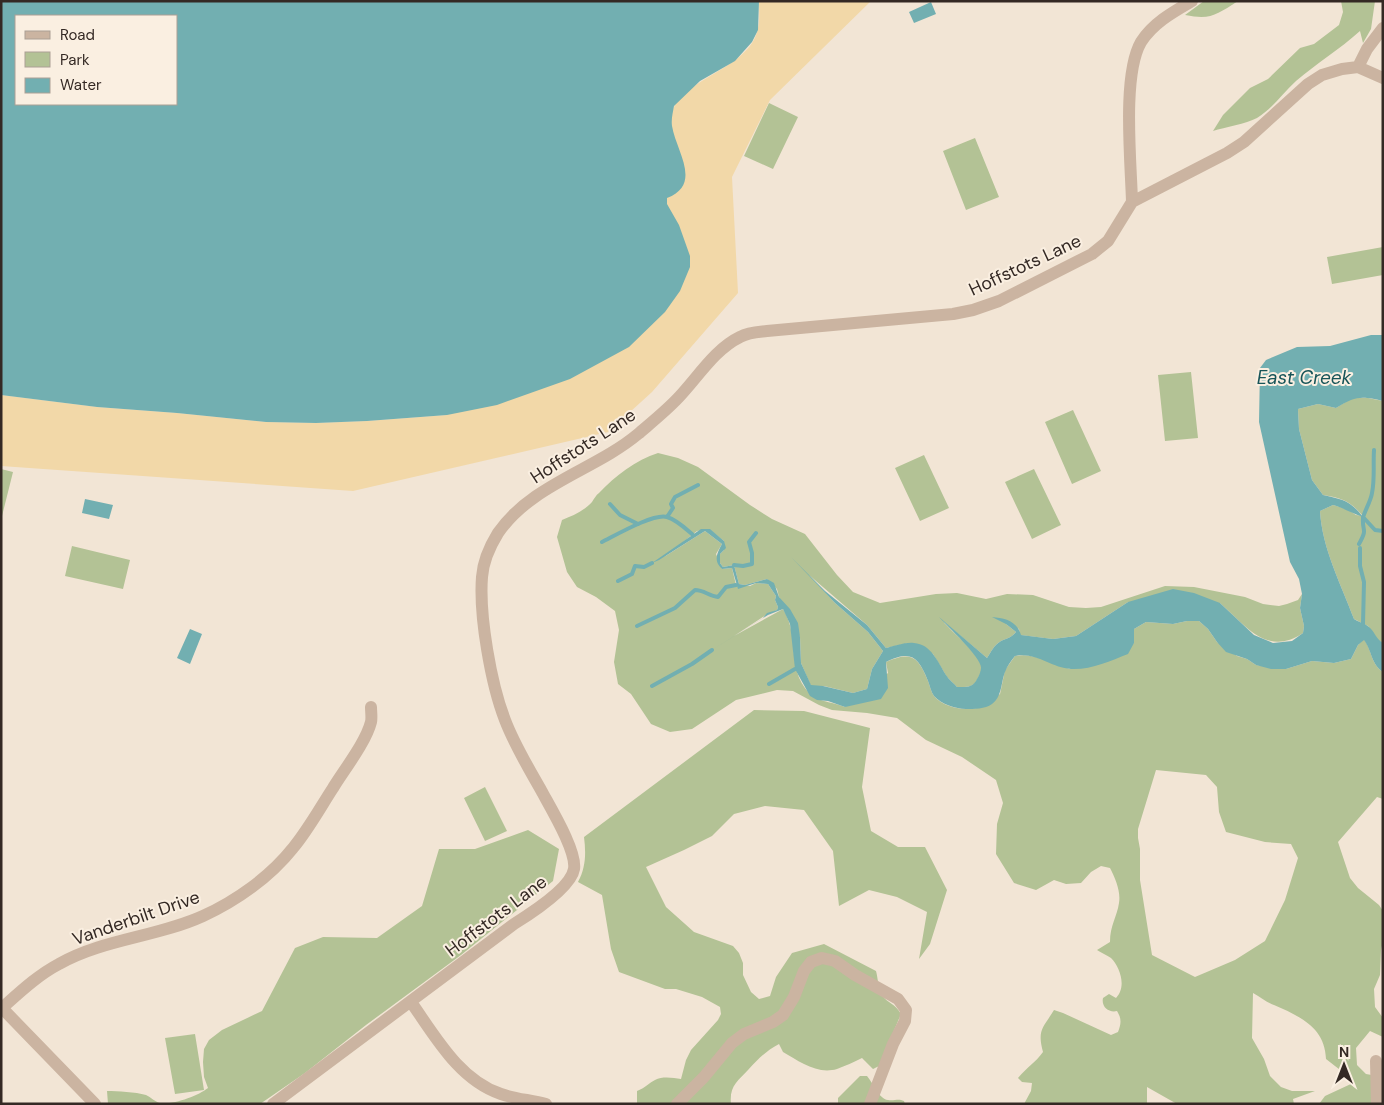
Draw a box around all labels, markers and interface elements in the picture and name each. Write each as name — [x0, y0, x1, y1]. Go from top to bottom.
legend — [15, 15, 178, 105]
text: Road — [60, 25, 95, 45]
text: Park — [60, 50, 90, 70]
text: Water — [60, 75, 102, 95]
street label: Hoffstots Lane — [965, 228, 1085, 302]
water label: East Creek — [1257, 365, 1352, 390]
street label: Hoffstots Lane — [526, 403, 640, 489]
street label: Hoffstots Lane — [440, 870, 552, 962]
street label: Vanderbilt Drive — [69, 885, 203, 951]
north arrow — [1319, 1040, 1369, 1090]
text: N — [1339, 1043, 1349, 1061]

